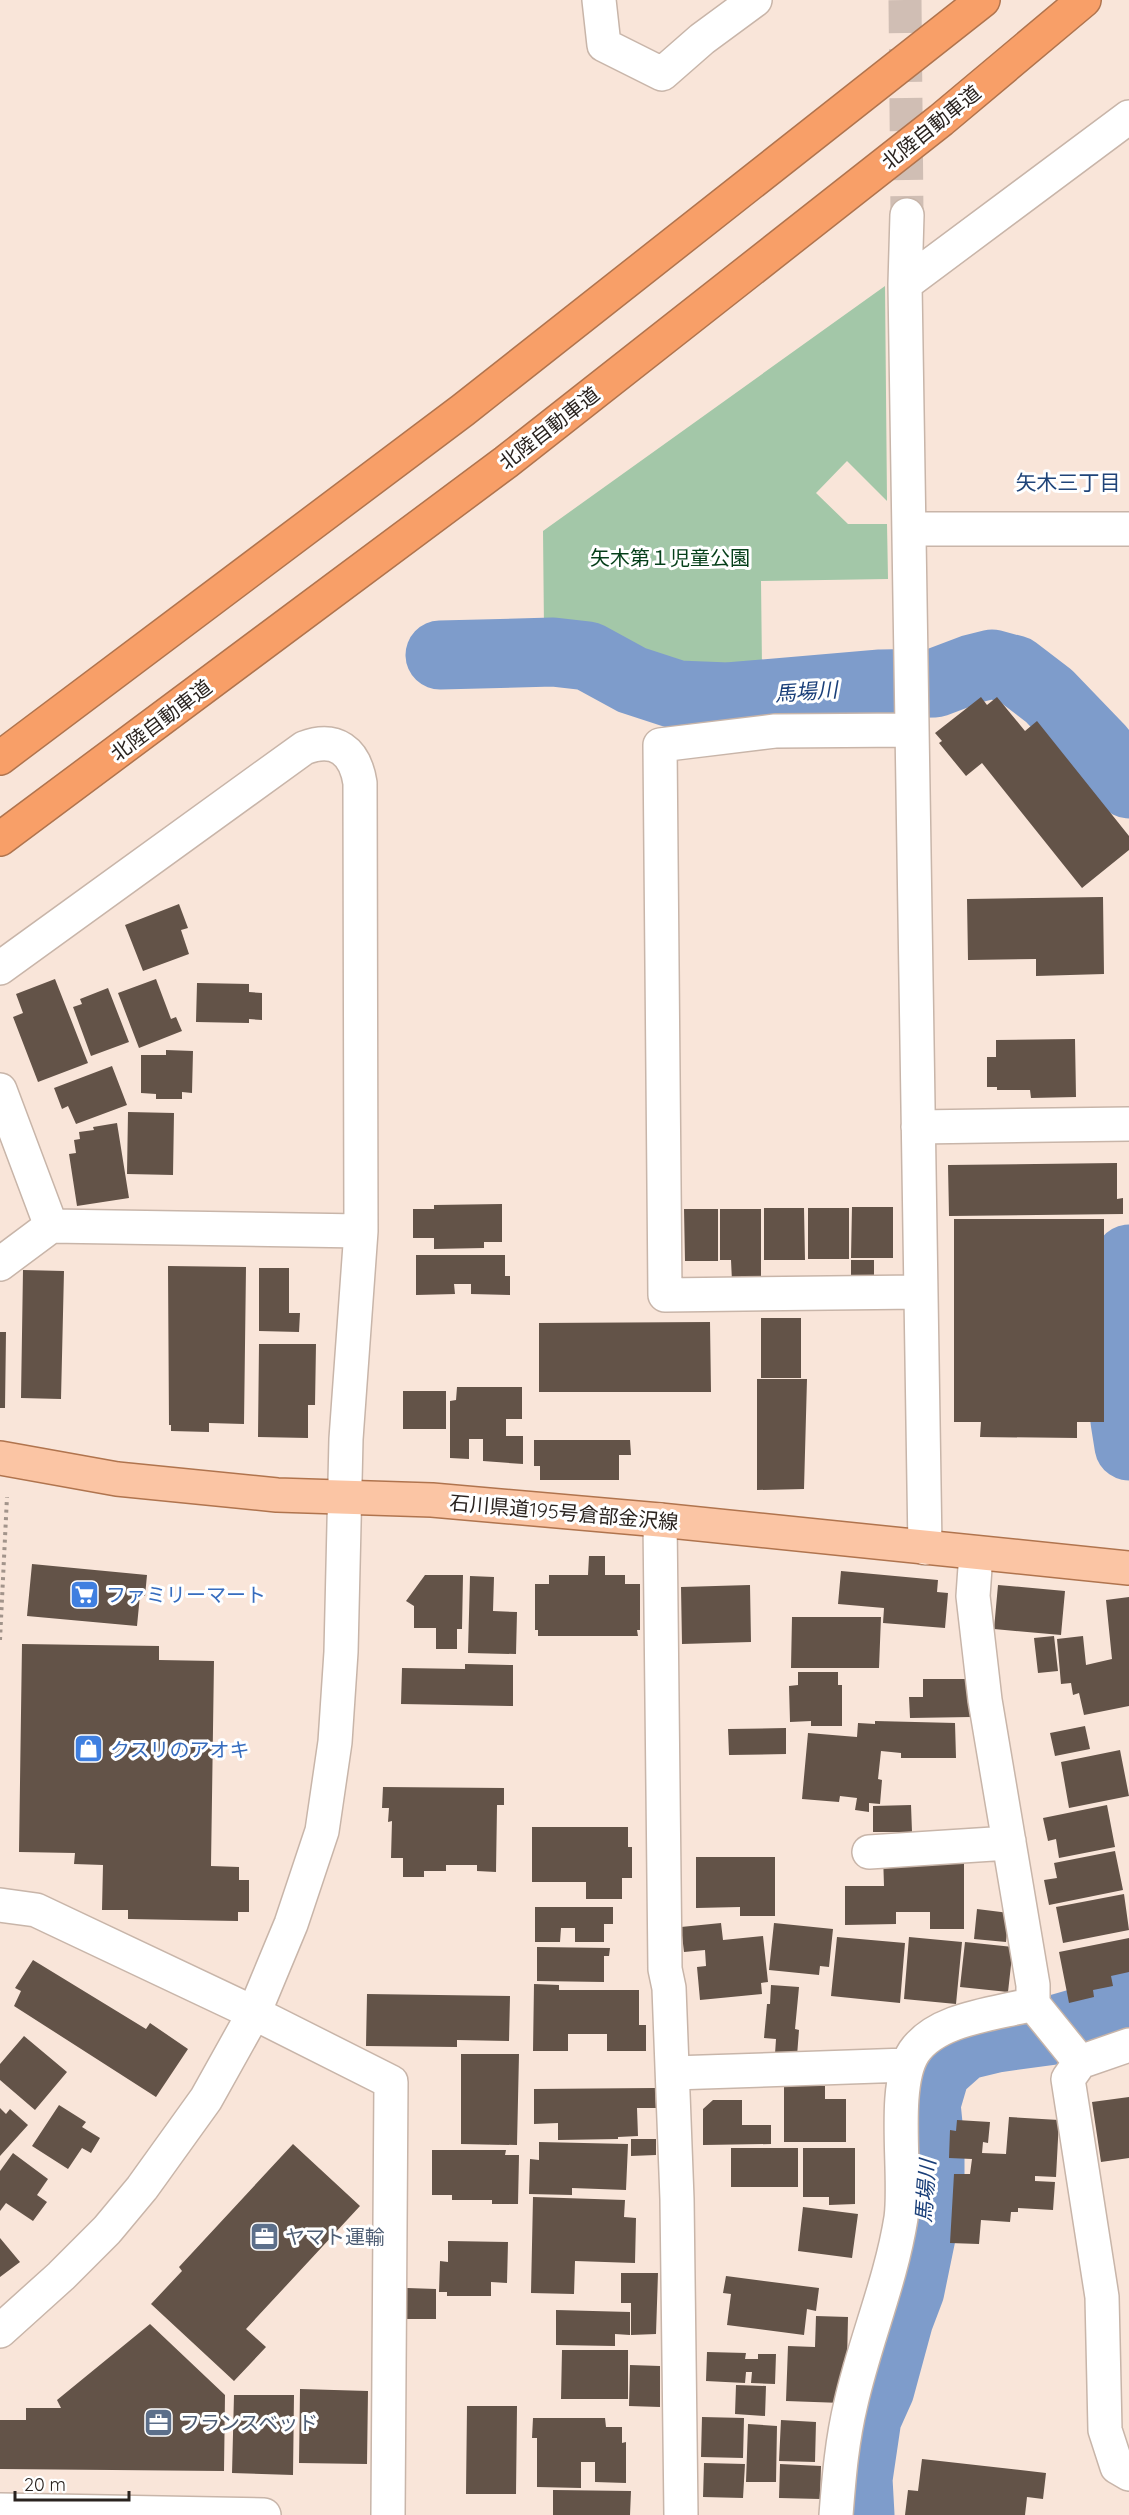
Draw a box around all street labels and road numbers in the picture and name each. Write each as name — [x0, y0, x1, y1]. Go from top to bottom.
street label: 北陸自動車道 — [877, 80, 985, 174]
street label: 北陸自動車道 — [494, 381, 604, 475]
street label: 北陸自動車道 — [106, 674, 216, 766]
street label: 石川県道195号倉部金沢線 — [449, 1490, 679, 1534]

